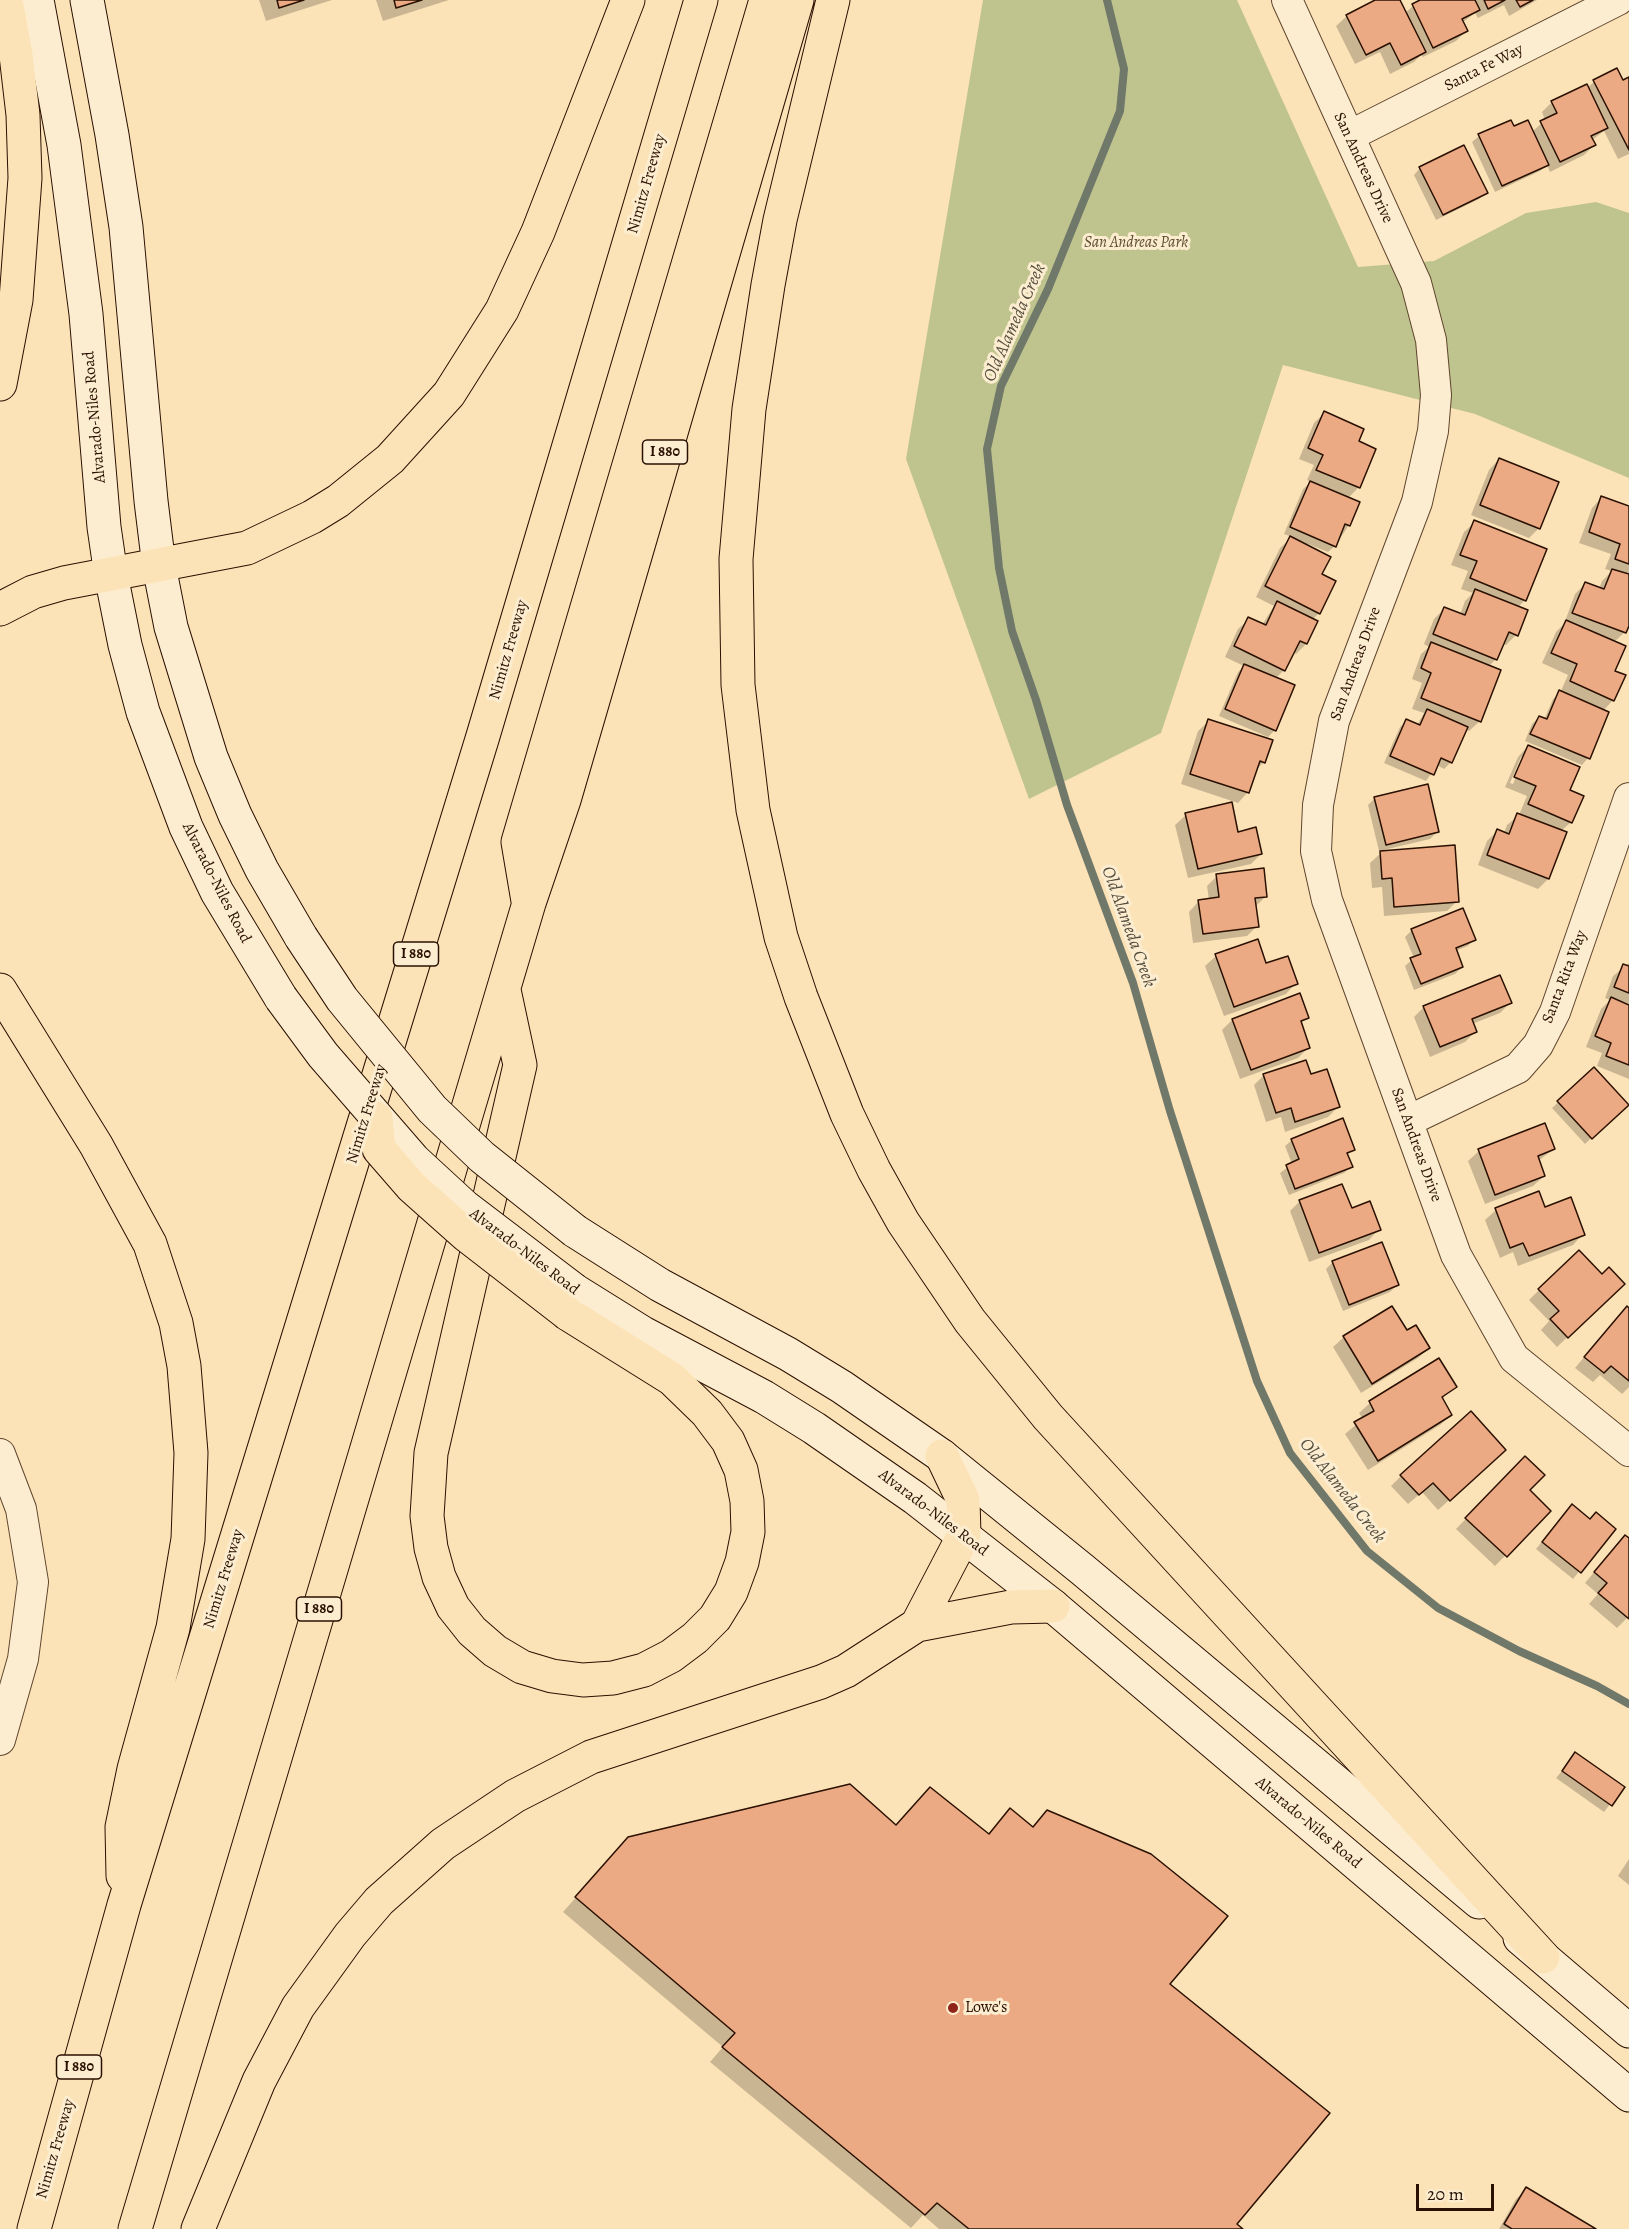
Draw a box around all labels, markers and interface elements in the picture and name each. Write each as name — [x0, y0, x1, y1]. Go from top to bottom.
street label: Santa Fe Way — [1441, 40, 1527, 96]
street label: San Andreas Drive — [1329, 110, 1397, 226]
street label: Nimitz Freeway — [624, 132, 670, 236]
park label: San Andreas Park — [1084, 233, 1188, 253]
water label: Old Alameda Creek — [979, 261, 1051, 385]
street label: Alvarado-Niles Road — [80, 350, 110, 484]
road number: I 880 — [642, 440, 688, 464]
street label: Nimitz Freeway — [486, 598, 532, 702]
street label: San Andreas Drive — [1326, 604, 1386, 724]
street label: Alvarado-Niles Road — [177, 820, 255, 946]
water label: Old Alameda Creek — [1096, 864, 1160, 990]
street label: Santa Rita Way — [1538, 928, 1592, 1026]
road number: I 880 — [394, 942, 438, 966]
street label: Nimitz Freeway — [343, 1062, 391, 1166]
street label: San Andreas Drive — [1386, 1085, 1446, 1205]
street label: Alvarado-Niles Road — [465, 1204, 583, 1300]
water label: Old Alameda Creek — [1294, 1434, 1390, 1548]
street label: Alvarado-Niles Road — [874, 1465, 992, 1561]
street label: Nimitz Freeway — [200, 1527, 248, 1631]
road number: I 880 — [296, 1597, 342, 1621]
street label: Alvarado-Niles Road — [1251, 1773, 1365, 1873]
place label: Lowe's — [965, 1998, 1007, 2018]
marker: Lowe's — [946, 2001, 960, 2015]
road number: I 880 — [56, 2055, 101, 2079]
street label: Nimitz Freeway — [33, 2097, 79, 2201]
scale bar — [1419, 2172, 1497, 2210]
text: 20 m — [1427, 2182, 1464, 2206]

